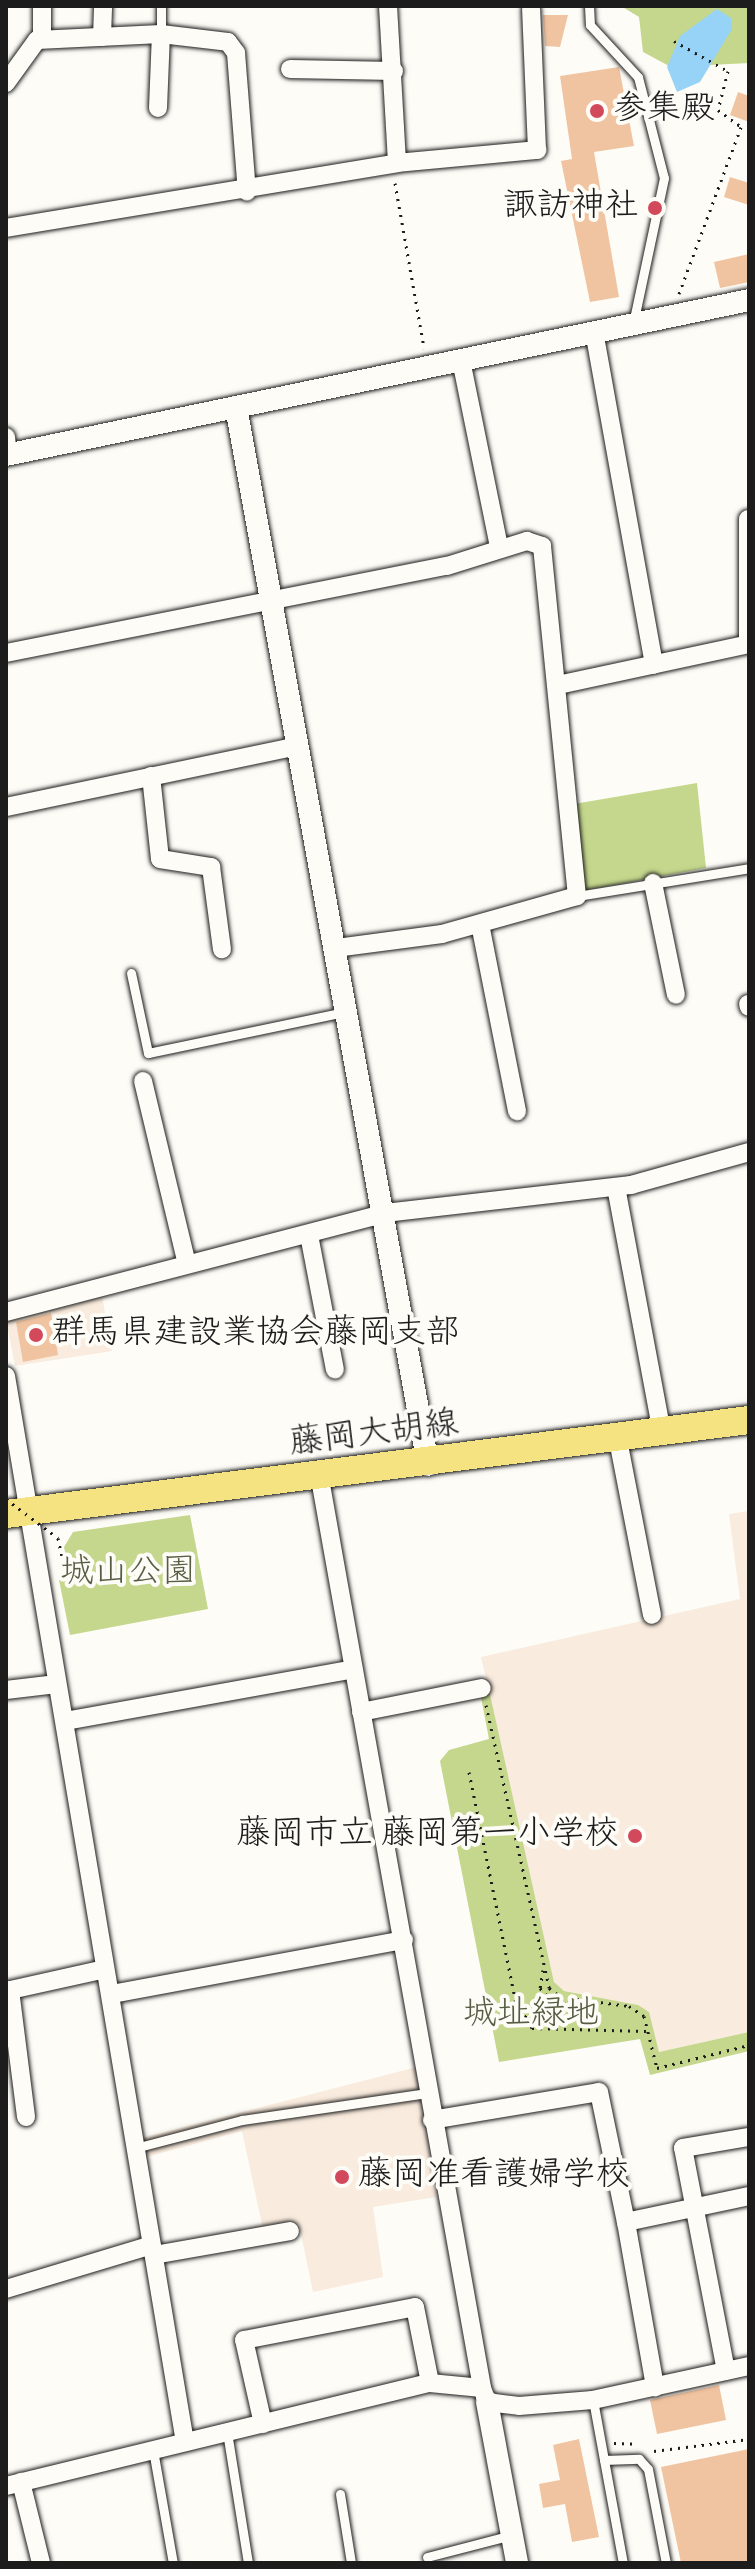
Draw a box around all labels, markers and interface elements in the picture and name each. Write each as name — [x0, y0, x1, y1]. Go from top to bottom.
place label: 参集殿 — [613, 91, 715, 131]
marker: 参集殿 — [588, 102, 606, 120]
place label: 諏訪神社 — [503, 188, 639, 228]
marker: 諏訪神社 — [646, 199, 664, 217]
place label: 群馬県建設業協会藤岡支部 — [52, 1315, 460, 1355]
marker: 群馬県建設業協会藤岡支部 — [27, 1326, 45, 1344]
street label: 藤岡大胡線 — [287, 1404, 461, 1466]
park label: 城山公園 — [60, 1554, 196, 1594]
place label: 藤岡市立 藤岡第一小学校 — [237, 1816, 619, 1856]
marker: 藤岡市立 藤岡第一小学校 — [626, 1827, 644, 1845]
park label: 城址緑地 — [463, 1996, 599, 2036]
place label: 藤岡准看護婦学校 — [358, 2157, 630, 2197]
marker: 藤岡准看護婦学校 — [333, 2168, 351, 2186]

